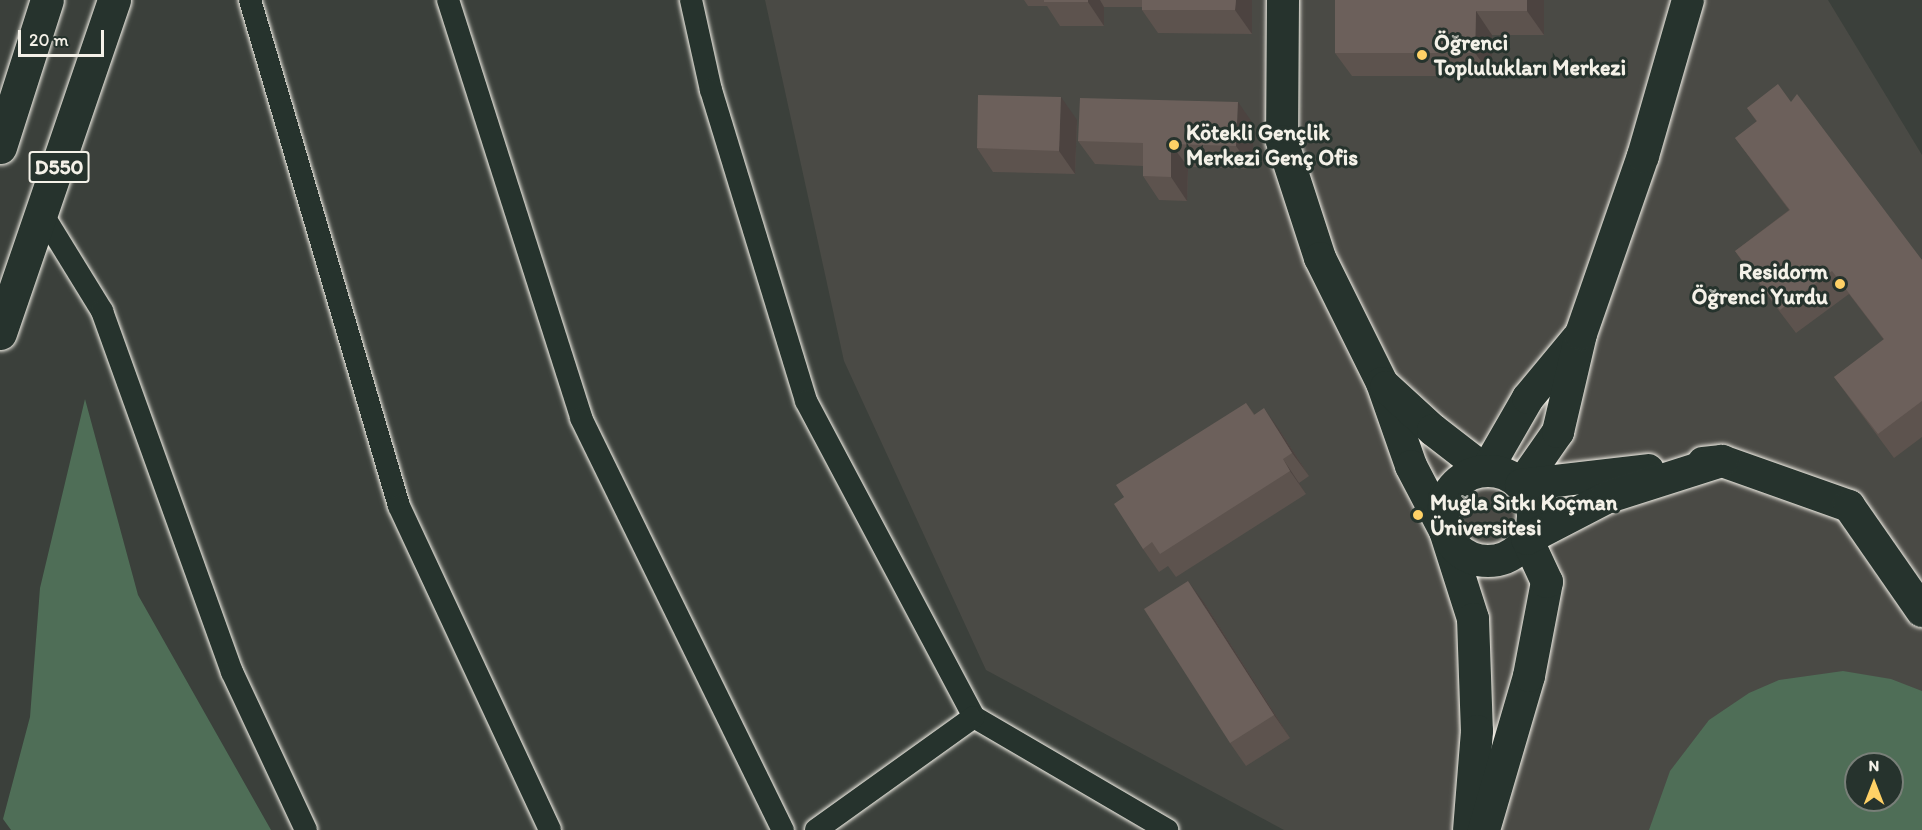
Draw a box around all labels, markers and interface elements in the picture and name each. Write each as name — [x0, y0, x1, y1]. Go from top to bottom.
scale bar — [21, 18, 106, 56]
text: 20 m — [29, 29, 69, 51]
place label: Öğrenci Toplulukları Merkezi — [1434, 29, 1626, 80]
marker: Öğrenci Toplulukları Merkezi — [1415, 48, 1429, 62]
place label: Kötekli Gençlik Merkezi Genç Ofis — [1186, 119, 1358, 170]
marker: Kötekli Gençlik Merkezi Genç Ofis — [1167, 138, 1181, 152]
road number: D550 — [28, 149, 90, 185]
place label: Residorm Öğrenci Yurdu — [1693, 258, 1828, 310]
marker: Residorm Öğrenci Yurdu — [1833, 277, 1847, 291]
place label: Muğla Sıtkı Koçman Üniversitesi — [1430, 489, 1617, 540]
marker: Muğla Sıtkı Koçman Üniversitesi — [1411, 508, 1425, 522]
north arrow — [1844, 752, 1904, 812]
text: N — [1869, 756, 1879, 775]

